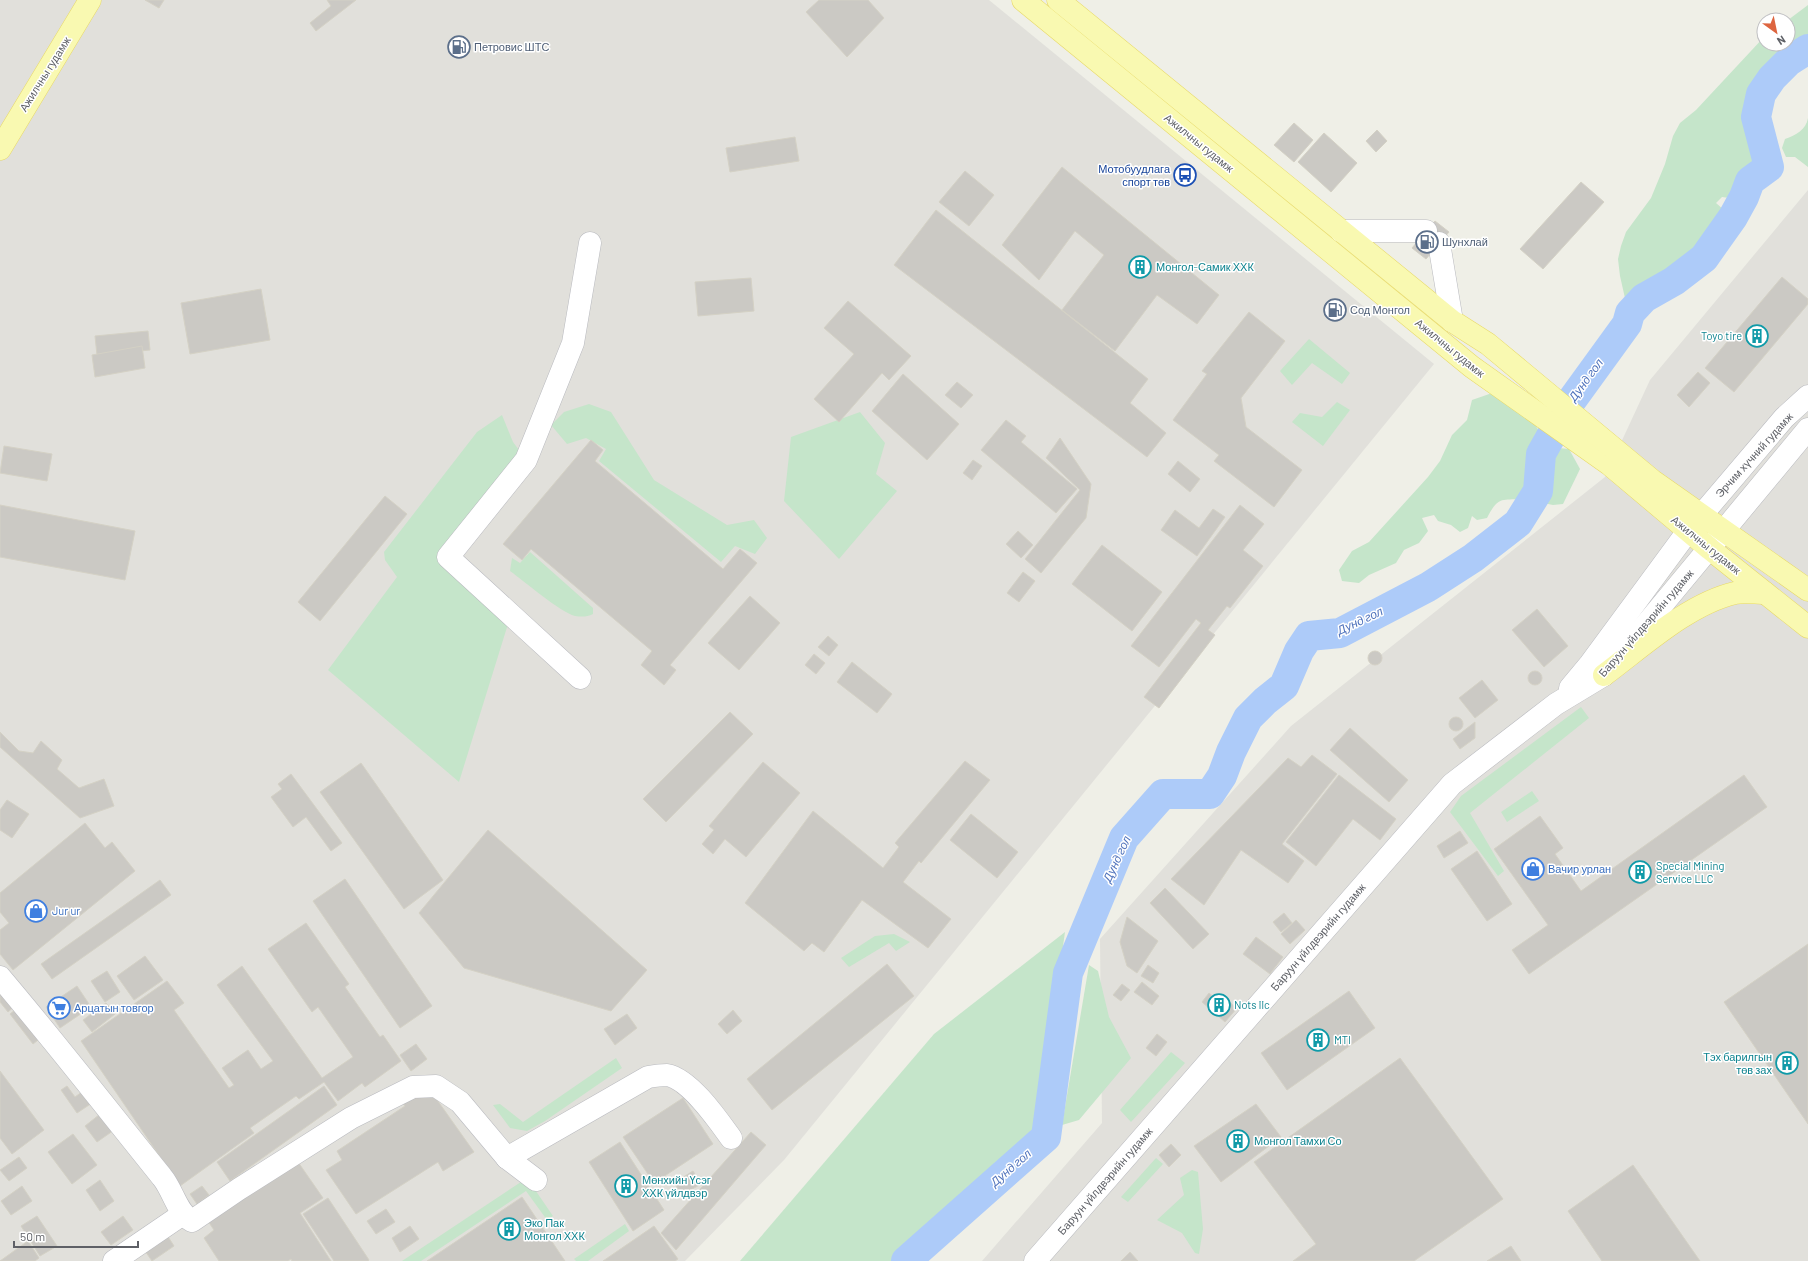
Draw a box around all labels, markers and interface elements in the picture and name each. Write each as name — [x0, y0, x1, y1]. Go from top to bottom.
north arrow — [1756, 12, 1796, 52]
street label: Ажилчны гудамж — [16, 33, 73, 113]
text: N — [1775, 33, 1788, 48]
fuel station icon: Петровис ШТС — [446, 34, 472, 60]
place label: Петровис ШТС — [474, 40, 549, 53]
street label: Ажилчны гудамж — [1162, 111, 1237, 175]
place label: Мотобуудлага спорт төв — [1098, 162, 1171, 188]
bus stop icon: Мотобуудлага спорт төв — [1172, 162, 1198, 188]
fuel station icon: Шунхлай — [1414, 229, 1440, 255]
place label: Шунхлай — [1442, 235, 1488, 248]
building icon: Монгол-Самик ХХК — [1127, 254, 1153, 280]
place label: Монгол-Самик ХХК — [1156, 260, 1254, 273]
fuel station icon: Сод Монгол — [1322, 297, 1348, 323]
place label: Сод Монгол — [1350, 303, 1410, 316]
street label: Ажилчны гудамж — [1413, 316, 1488, 380]
building icon: Toyo tire — [1744, 323, 1770, 349]
place label: Toyo tire — [1701, 329, 1742, 342]
water label: Дунд гол — [1564, 355, 1606, 406]
street label: Эрчим хүчний гудамж — [1712, 409, 1795, 500]
street label: Ажилчны гудамж — [1669, 513, 1744, 577]
street label: Баруун үйлдвэрийн гудамж — [1596, 566, 1696, 679]
water label: Дунд гол — [1333, 603, 1385, 639]
water label: Дунд гол — [1099, 833, 1134, 886]
shop icon: Вачир урлан — [1520, 856, 1546, 882]
building icon: Special Mining Service LLC — [1627, 859, 1653, 885]
place label: Special Mining Service LLC — [1656, 859, 1724, 885]
place label: Вачир урлан — [1548, 862, 1611, 875]
street label: Баруун үйлдвэрийн гудамж — [1268, 880, 1368, 993]
shop icon: Jur ur — [23, 898, 49, 924]
place label: Jur ur — [52, 904, 80, 917]
building icon: Nots llc — [1206, 992, 1232, 1018]
supermarket icon: Арцатын товгор — [46, 995, 72, 1021]
place label: Nots llc — [1234, 998, 1270, 1011]
place label: Арцатын товгор — [74, 1001, 154, 1014]
building icon: MTI — [1305, 1027, 1331, 1053]
place label: MTI — [1334, 1033, 1351, 1046]
place label: Тэх барилгын төв зах — [1703, 1050, 1772, 1076]
building icon: Тэх барилгын төв зах — [1774, 1050, 1800, 1076]
street label: Баруун үйлдвэрийн гудамж — [1055, 1124, 1155, 1237]
building icon: Монгол Тамхи Со — [1225, 1128, 1251, 1154]
place label: Монгол Тамхи Со — [1254, 1134, 1342, 1147]
water label: Дунд гол — [986, 1146, 1034, 1191]
building icon: Мөнхийн Үсэг ХХК үйлдвэр — [613, 1173, 639, 1199]
place label: Мөнхийн Үсэг ХХК үйлдвэр — [642, 1173, 711, 1199]
building icon: Эко Пак Монгол ХХК — [496, 1216, 522, 1242]
place label: Эко Пак Монгол ХХК — [524, 1216, 585, 1242]
scale bar — [14, 1223, 138, 1249]
text: 50 m — [20, 1229, 45, 1243]

